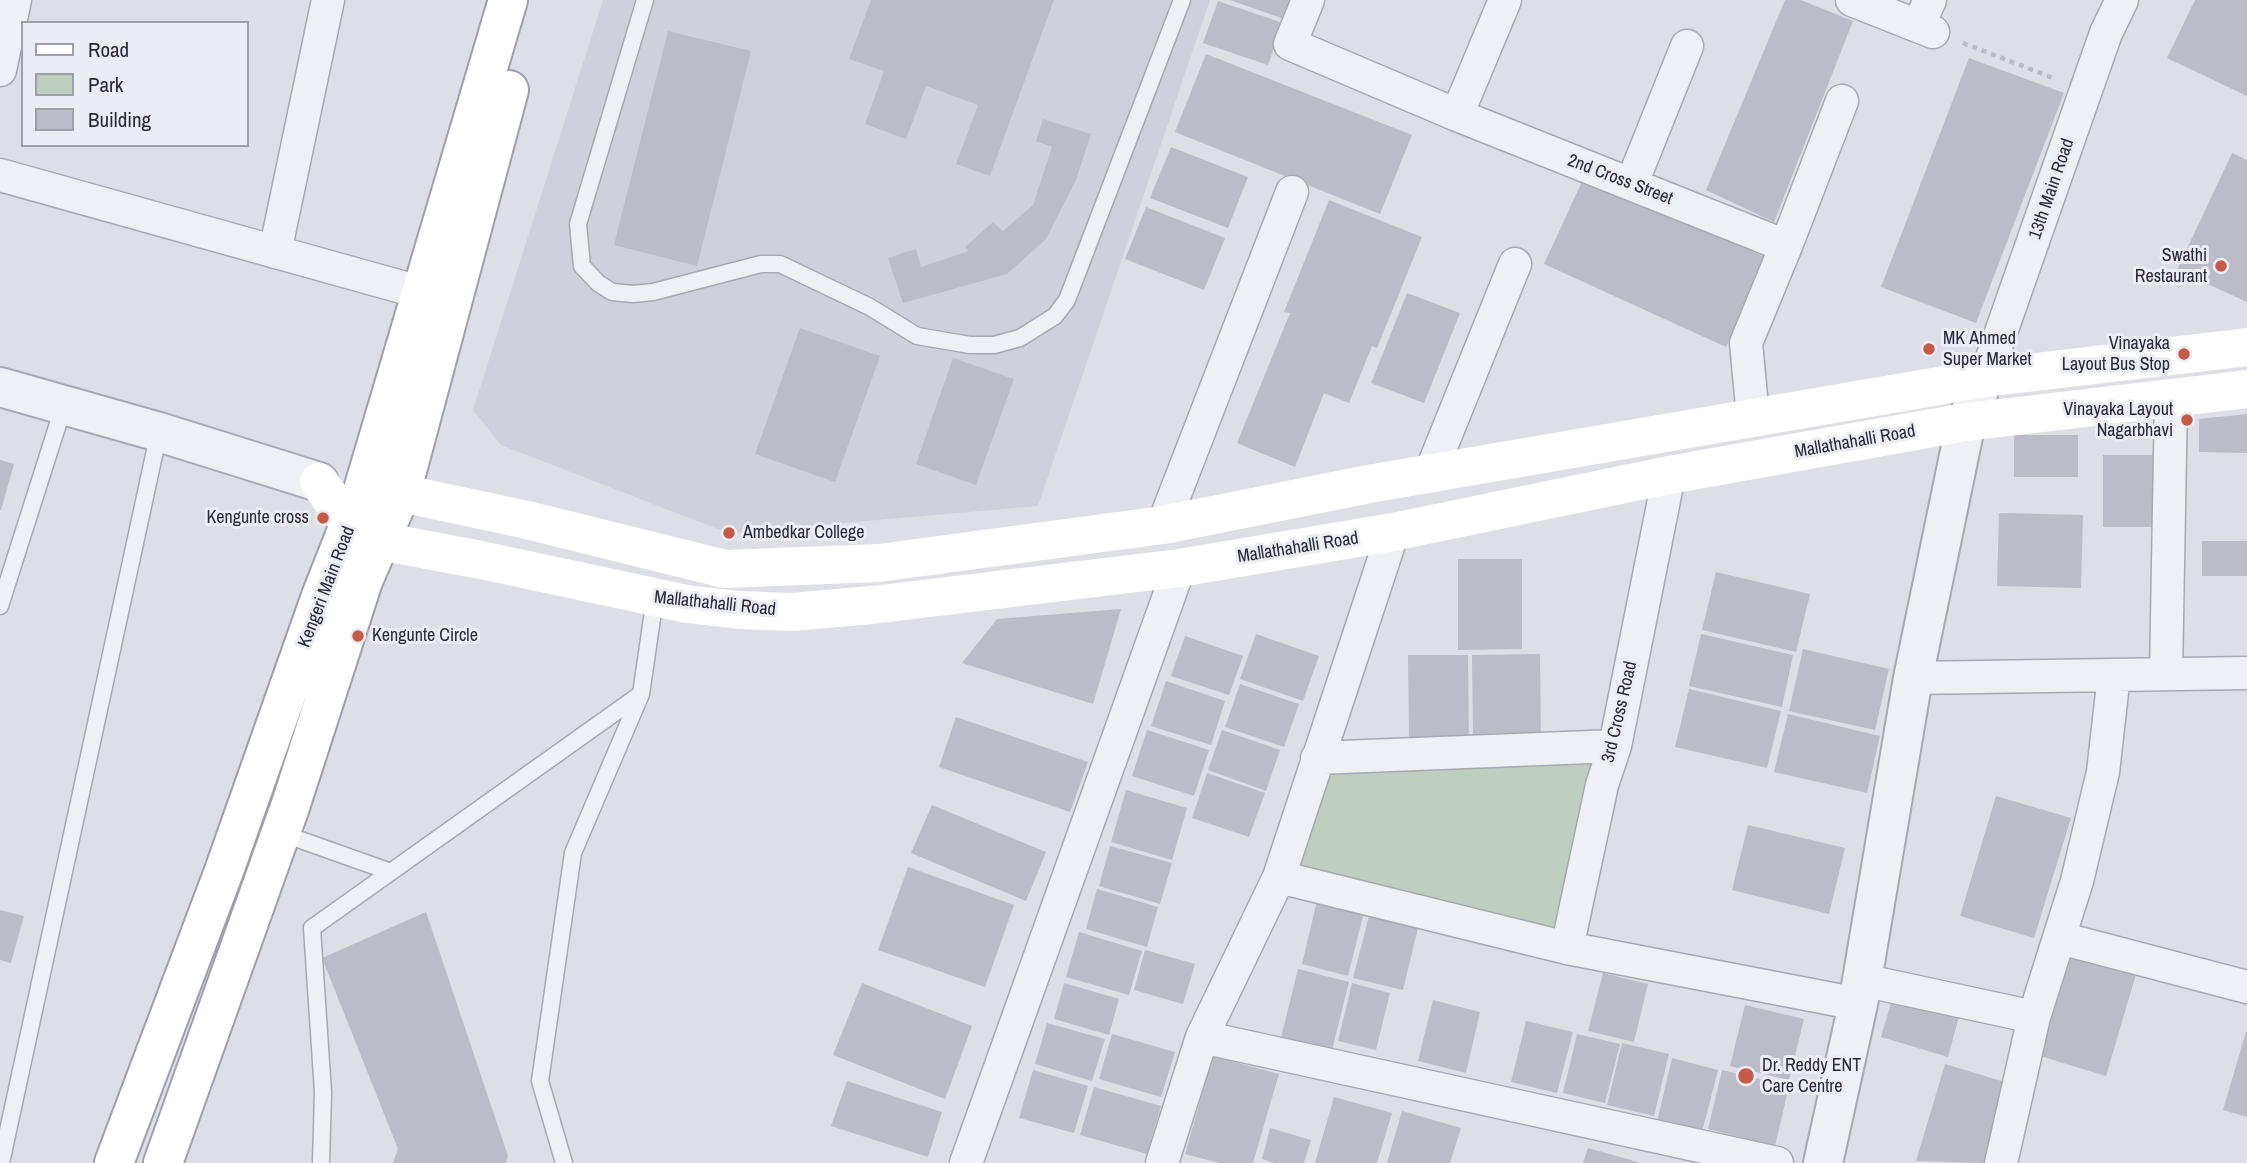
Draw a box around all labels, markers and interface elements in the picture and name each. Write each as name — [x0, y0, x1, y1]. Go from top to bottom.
legend — [21, 21, 248, 147]
text: Road — [88, 35, 129, 64]
text: Park — [88, 70, 123, 99]
text: Building — [88, 105, 151, 134]
street label: 13th Main Road — [2025, 136, 2079, 242]
street label: 2nd Cross Street — [1564, 150, 1676, 210]
place label: Swathi Restaurant — [2135, 245, 2207, 288]
marker: Swathi Restaurant — [2213, 258, 2229, 274]
place label: MK Ahmed Super Market — [1943, 328, 2032, 370]
place label: Vinayaka Layout Bus Stop — [2062, 333, 2170, 376]
marker: MK Ahmed Super Market — [1921, 341, 1937, 357]
marker: Vinayaka Layout Bus Stop — [2176, 346, 2192, 362]
place label: Vinayaka Layout Nagarbhavi — [2063, 399, 2173, 442]
marker: Vinayaka Layout Nagarbhavi — [2179, 412, 2195, 428]
street label: Mallathahalli Road — [1793, 421, 1917, 463]
place label: Kengunte cross — [206, 507, 309, 529]
marker: Kengunte cross — [315, 510, 331, 526]
place label: Ambedkar College — [743, 522, 864, 544]
street label: Kengeri Main Road — [294, 523, 360, 651]
marker: Ambedkar College — [721, 525, 737, 541]
street label: Mallathahalli Road — [1236, 528, 1360, 568]
street label: Mallathahalli Road — [653, 587, 777, 621]
place label: Kengunte Circle — [372, 625, 478, 647]
marker: Kengunte Circle — [350, 628, 366, 644]
street label: 3rd Cross Road — [1598, 659, 1642, 765]
place label: Dr. Reddy ENT Care Centre — [1762, 1055, 1861, 1098]
marker: Dr. Reddy ENT Care Centre — [1736, 1066, 1756, 1086]

